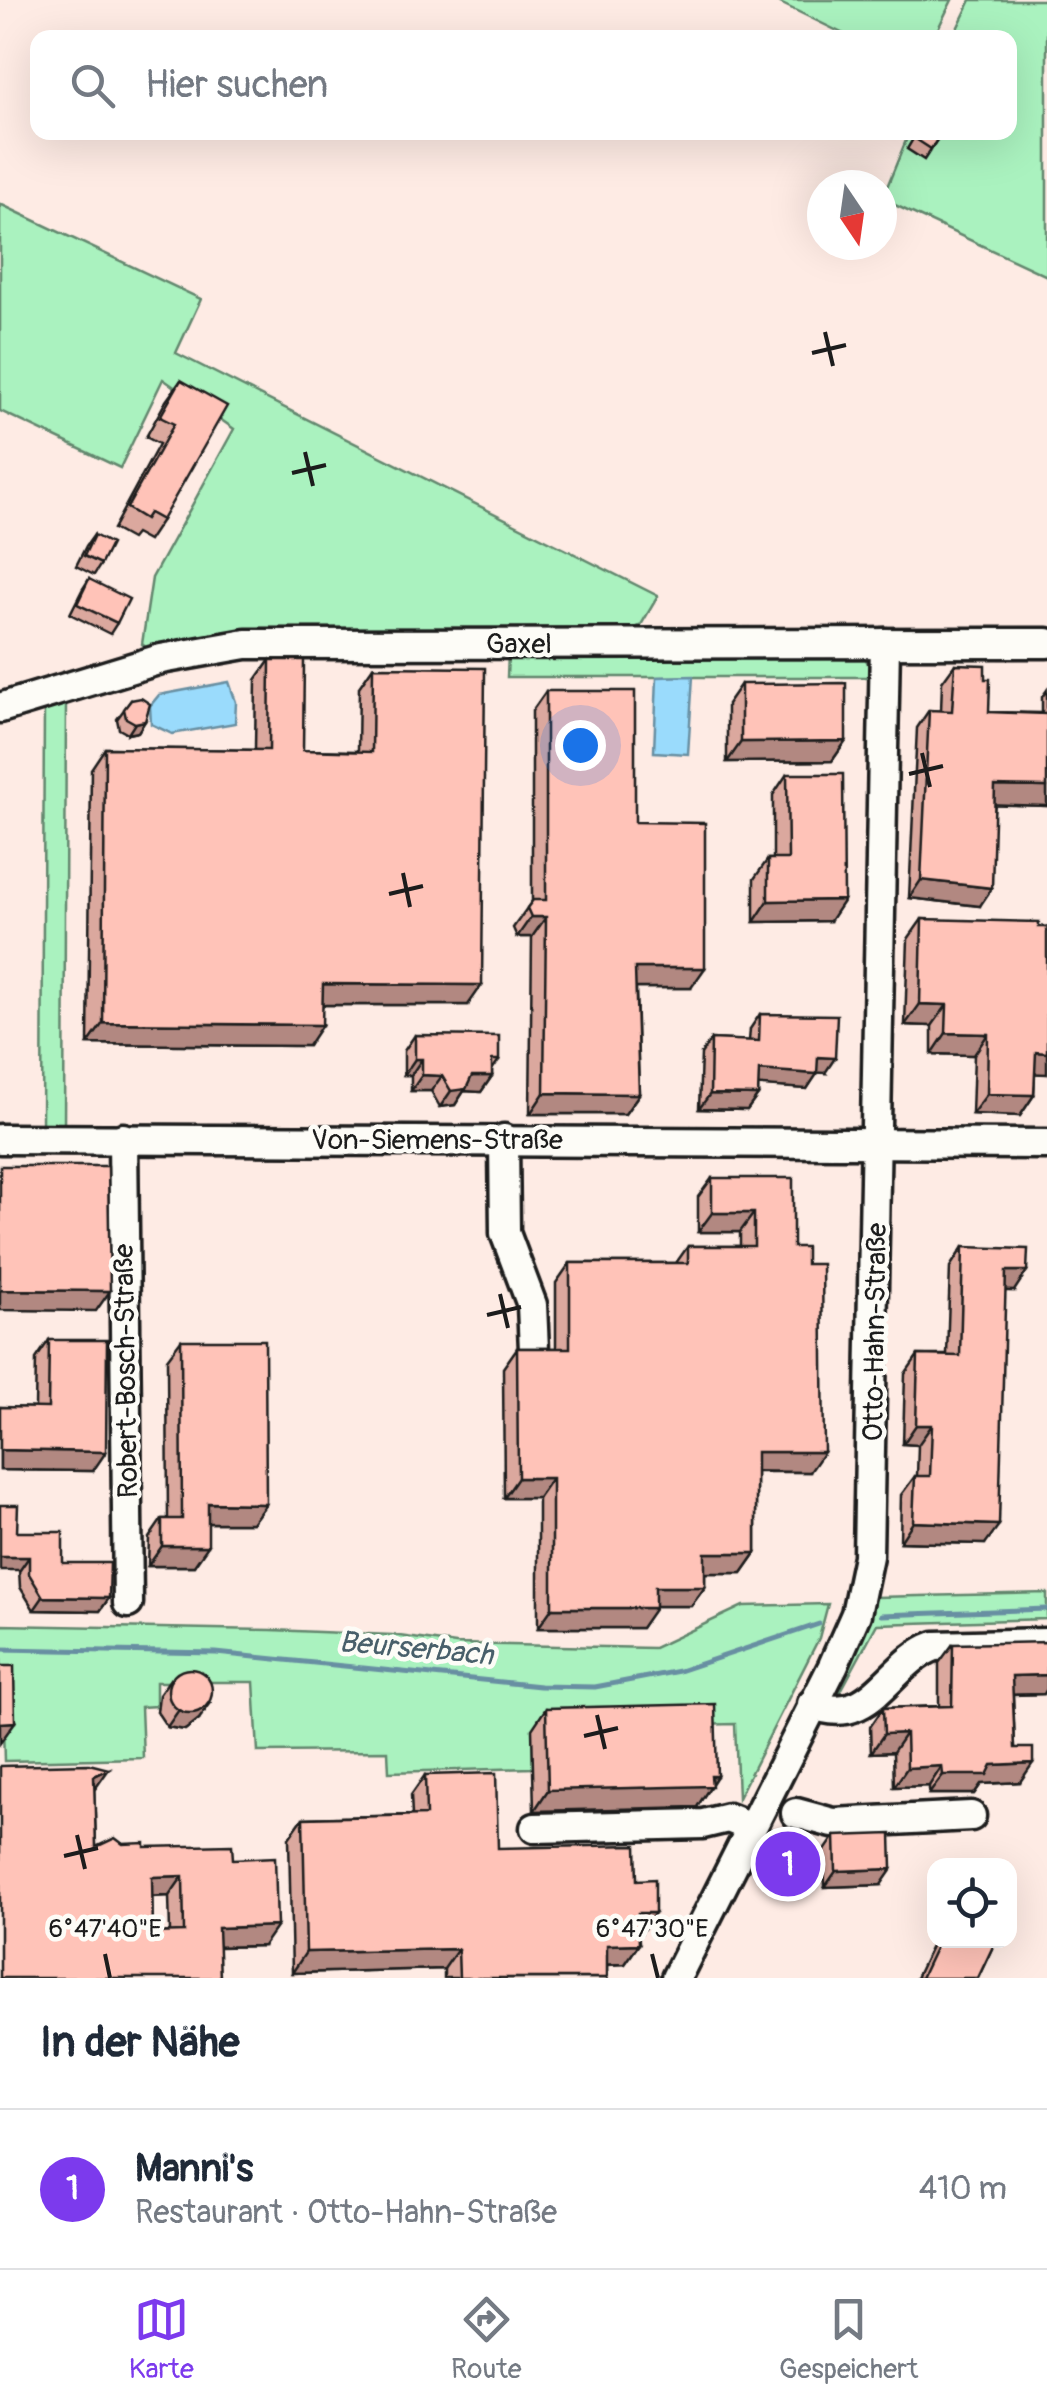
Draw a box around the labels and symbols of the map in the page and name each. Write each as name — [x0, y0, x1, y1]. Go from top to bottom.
north arrow — [807, 170, 897, 260]
street label: Gaxel — [486, 627, 552, 662]
your location — [555, 720, 606, 771]
street label: Von-Siemens-Straße — [311, 1123, 563, 1158]
street label: Otto-Hahn-Straße — [856, 1222, 895, 1442]
street label: Robert-Bosch-Straße — [107, 1243, 146, 1498]
water label: Beurserbach — [337, 1623, 496, 1674]
pin: 1 — [756, 1826, 820, 1902]
text: 6°47'40"E — [49, 1914, 161, 1945]
text: 6°47'30"E — [596, 1914, 708, 1945]

